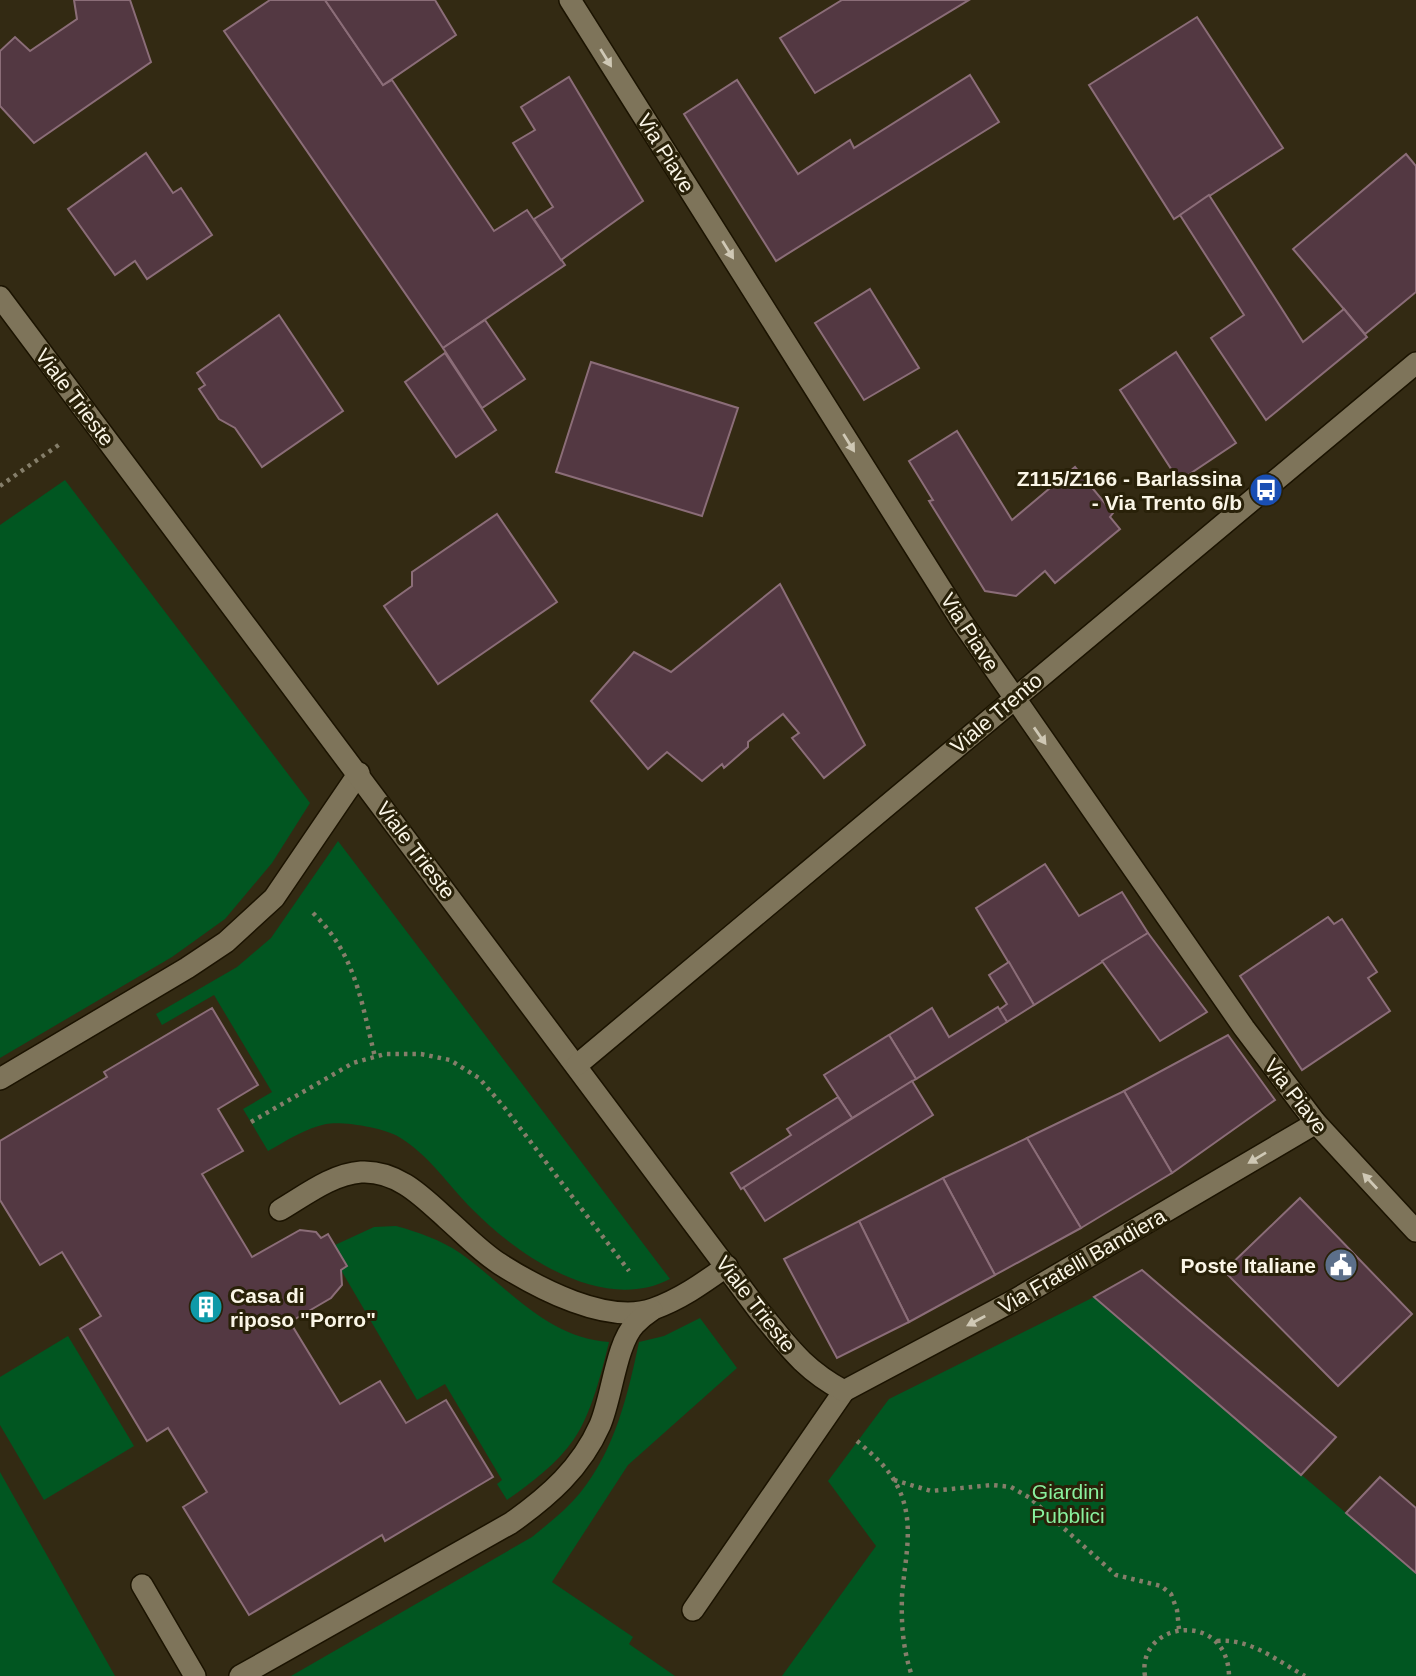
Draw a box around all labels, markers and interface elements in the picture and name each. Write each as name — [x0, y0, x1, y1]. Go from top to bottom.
one-way arrow — [600, 48, 613, 67]
street label: Via Piave — [633, 109, 699, 197]
one-way arrow — [721, 241, 734, 260]
street label: Viale Trieste — [31, 344, 119, 450]
one-way arrow — [842, 433, 855, 452]
place label: Z115/Z166 - Barlassina - Via Trento 6/b — [1017, 467, 1242, 514]
bus stop icon: Z115/Z166 - Barlassina - Via Trento 6/b — [1247, 471, 1285, 509]
street label: Via Piave — [936, 589, 1004, 675]
street label: Viale Trento — [946, 668, 1046, 758]
one-way arrow — [1033, 727, 1047, 745]
street label: Viale Trieste — [372, 797, 460, 903]
street label: Via Piave — [1260, 1054, 1332, 1138]
one-way arrow — [1248, 1152, 1267, 1165]
one-way arrow — [1362, 1173, 1378, 1190]
street label: Via Fratelli Bandiera — [995, 1204, 1170, 1318]
public building icon: Poste Italiane — [1322, 1246, 1360, 1284]
street label: Viale Trieste — [711, 1252, 801, 1356]
place label: Poste Italiane — [1181, 1254, 1316, 1277]
place label: Casa di riposo "Porro" — [230, 1284, 376, 1331]
building icon: Casa di riposo "Porro" — [187, 1288, 225, 1326]
one-way arrow — [966, 1315, 986, 1327]
park label: Giardini Pubblici — [1031, 1480, 1105, 1527]

